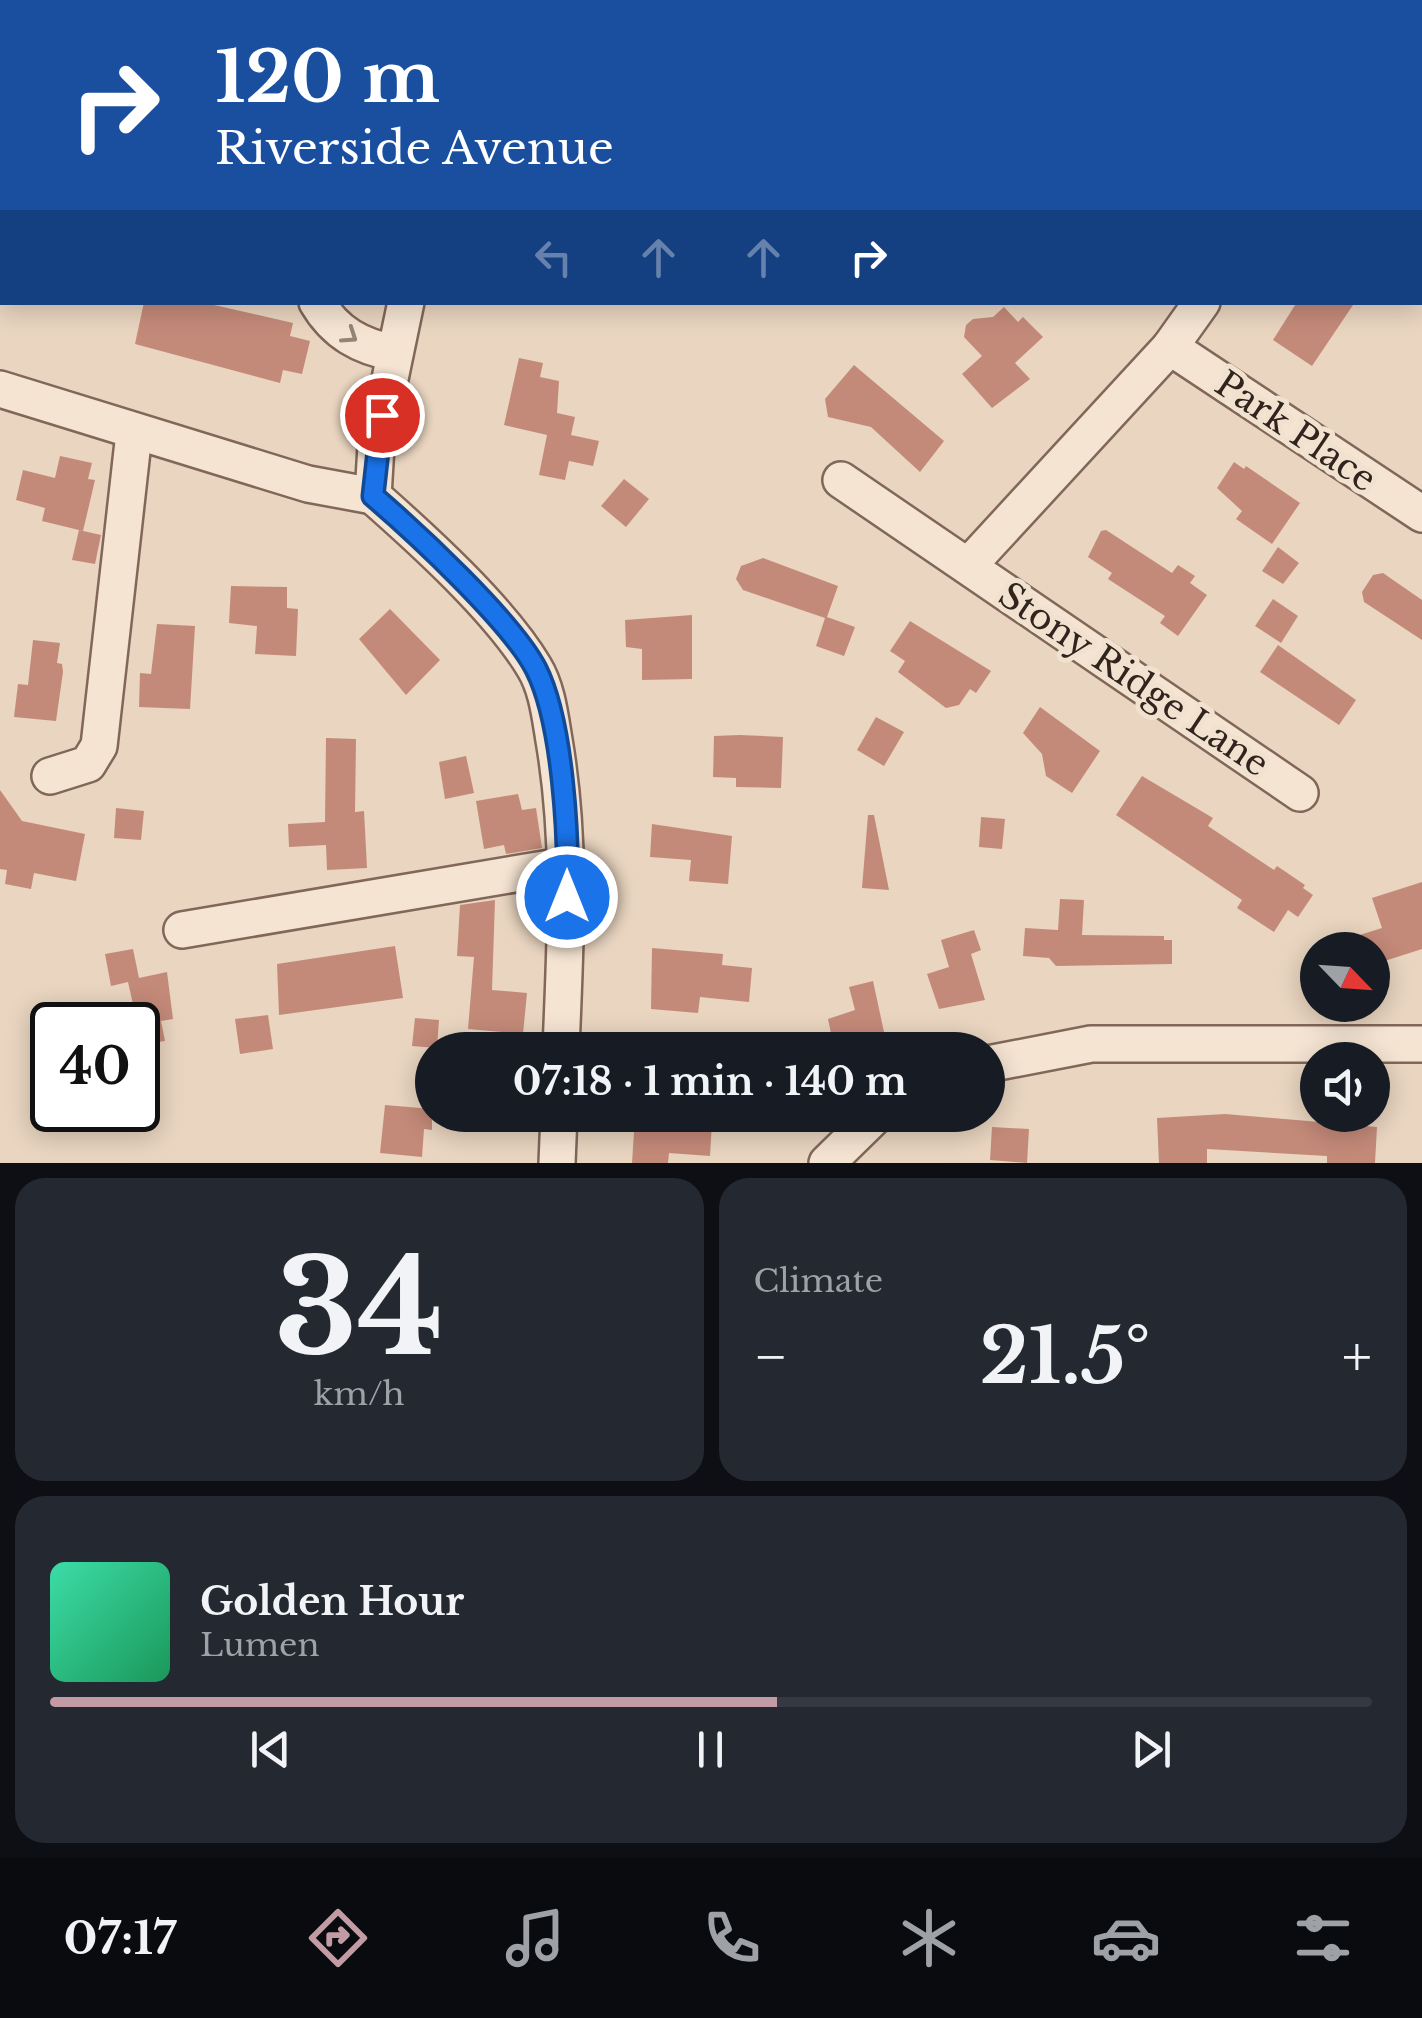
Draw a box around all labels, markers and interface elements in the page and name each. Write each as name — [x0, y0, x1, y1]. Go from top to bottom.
text: 120 m — [215, 34, 440, 121]
icon: right — [50, 40, 180, 170]
text: Riverside Avenue — [215, 120, 614, 176]
icon: left — [526, 230, 581, 285]
icon: ahead — [631, 230, 686, 285]
icon: ahead — [736, 230, 791, 285]
icon: right — [841, 230, 896, 285]
one-way arrow — [340, 324, 358, 343]
street label: Park Place — [1208, 362, 1384, 500]
pin — [340, 373, 425, 458]
icon: arrive — [355, 388, 410, 443]
street label: Stony Ridge Lane — [991, 573, 1277, 785]
position arrow — [515, 845, 619, 949]
north arrow — [1300, 932, 1390, 1022]
map controls — [1300, 932, 1390, 1132]
speed limit sign: 40 — [30, 1002, 160, 1132]
button: sound — [1300, 1042, 1390, 1132]
text: 07:18 · 1 min · 140 m — [513, 1058, 907, 1105]
text: 34 — [275, 1228, 444, 1389]
text: Climate — [754, 1261, 883, 1301]
text: 21.5° — [980, 1310, 1150, 1403]
text: − — [754, 1323, 788, 1391]
text: + — [1342, 1323, 1372, 1391]
text: km/h — [314, 1374, 405, 1414]
text: Golden Hour — [200, 1578, 464, 1625]
text: Lumen — [200, 1625, 319, 1665]
icon: previous — [243, 1722, 298, 1777]
icon: pause — [683, 1722, 738, 1777]
icon: next — [1124, 1722, 1179, 1777]
icon: directions — [303, 1903, 373, 1973]
icon: music — [500, 1903, 570, 1973]
icon: phone — [697, 1903, 767, 1973]
icon: climate — [894, 1903, 964, 1973]
icon: car — [1091, 1903, 1161, 1973]
icon: filters — [1288, 1903, 1358, 1973]
text: 07:17 — [64, 1910, 176, 1966]

